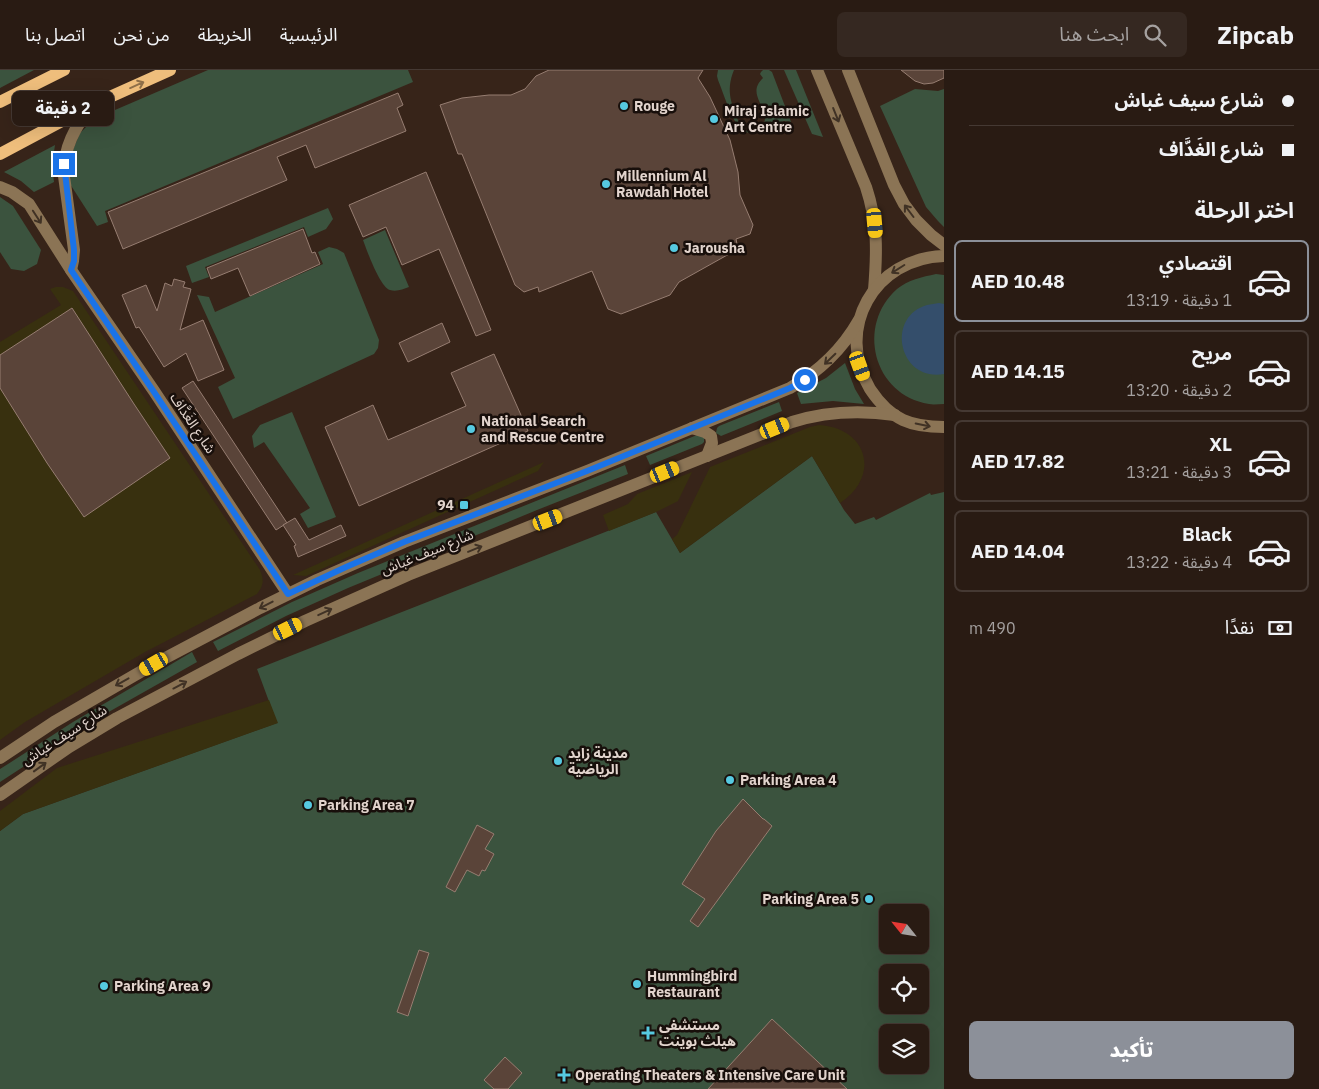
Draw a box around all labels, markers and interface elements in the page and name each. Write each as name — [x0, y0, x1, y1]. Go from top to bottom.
search box — [837, 12, 1187, 57]
text: Zipcab — [1217, 19, 1294, 51]
icon: search — [1141, 21, 1169, 49]
text: ابحث هنا — [1059, 22, 1129, 46]
text: اتصل بنا — [25, 23, 85, 46]
text: من نحن — [113, 23, 170, 46]
text: الخريطة — [198, 23, 252, 46]
text: الرئيسية — [280, 23, 338, 46]
one-way arrow — [129, 79, 144, 89]
text: شارع سيف غباش — [1114, 88, 1264, 112]
callout: 2 دقيقة — [13, 92, 115, 126]
place label: Rouge — [634, 97, 675, 115]
text: 2 دقيقة — [35, 98, 91, 118]
marker: Rouge — [618, 100, 630, 112]
place label: Miraj Islamic Art Centre — [724, 102, 809, 136]
one-way arrow — [832, 107, 841, 122]
marker: Miraj Islamic Art Centre — [708, 113, 720, 125]
text: شارع الغَدَّاف — [1159, 137, 1264, 161]
route end — [53, 153, 75, 175]
place label: Millennium Al Rawdah Hotel — [616, 167, 708, 201]
marker: Millennium Al Rawdah Hotel — [600, 178, 612, 190]
text: اختر الرحلة — [1195, 195, 1294, 224]
one-way arrow — [904, 204, 914, 218]
car — [866, 207, 883, 239]
one-way arrow — [32, 209, 42, 223]
place label: Jarousha — [684, 239, 745, 257]
marker: Jarousha — [668, 242, 680, 254]
text: اقتصادي — [1159, 251, 1232, 275]
icon: car — [1247, 259, 1292, 304]
one-way arrow — [891, 264, 905, 274]
text: AED 10.48 — [971, 269, 1065, 293]
text: 1 دقيقة · 13:19 — [1126, 290, 1232, 310]
text: مريح — [1192, 341, 1232, 365]
car — [847, 349, 872, 383]
icon: car — [1247, 349, 1292, 394]
one-way arrow — [824, 353, 836, 365]
text: AED 14.15 — [971, 359, 1065, 383]
route start — [794, 369, 816, 391]
text: 2 دقيقة · 13:20 — [1126, 380, 1232, 400]
street label: شارع الغَدَّاف — [164, 389, 220, 458]
place label: National Search and Rescue Centre — [481, 412, 604, 446]
car — [758, 415, 791, 441]
one-way arrow — [914, 421, 930, 431]
marker: National Search and Rescue Centre — [465, 423, 477, 435]
text: XL — [1209, 432, 1232, 456]
icon: car — [1247, 439, 1292, 484]
text: AED 17.82 — [971, 449, 1065, 473]
car — [648, 459, 681, 485]
text: 3 دقيقة · 13:21 — [1126, 462, 1232, 482]
place label: 94 — [437, 496, 454, 514]
marker: 94 — [458, 499, 470, 511]
car — [531, 508, 564, 532]
text: Black — [1182, 522, 1232, 546]
street label: شارع سيف غباش — [378, 525, 477, 581]
icon: car — [1247, 529, 1292, 574]
text: AED 14.04 — [971, 539, 1065, 563]
one-way arrow — [466, 544, 482, 553]
text: 4 دقيقة · 13:22 — [1126, 552, 1232, 572]
one-way arrow — [258, 600, 273, 610]
one-way arrow — [317, 607, 332, 616]
icon: cash — [1266, 614, 1294, 642]
text: نقدًا — [1225, 615, 1254, 639]
car — [271, 616, 304, 642]
text: 490 m — [969, 618, 1016, 638]
car — [137, 650, 170, 678]
one-way arrow — [116, 677, 130, 687]
one-way arrow — [172, 680, 187, 690]
street label: شارع سيف غباش — [18, 701, 111, 771]
place label: مدينة زايد الرياضية — [568, 744, 628, 778]
marker: مدينة زايد الرياضية — [552, 755, 564, 767]
one-way arrow — [33, 762, 47, 772]
place label: Parking Area 4 — [740, 771, 837, 789]
marker: Parking Area 4 — [724, 774, 736, 786]
place label: Parking Area 7 — [318, 796, 415, 814]
marker: Parking Area 7 — [302, 799, 314, 811]
place label: Parking Area 5 — [762, 890, 859, 908]
marker: Parking Area 5 — [863, 893, 875, 905]
north arrow — [879, 904, 929, 954]
map controls — [879, 904, 929, 1074]
button: locate — [879, 964, 929, 1014]
place label: Hummingbird Restaurant — [647, 967, 737, 1001]
place label: Parking Area 9 — [114, 977, 211, 995]
marker: Hummingbird Restaurant — [631, 978, 643, 990]
marker: Parking Area 9 — [98, 980, 110, 992]
place label: مستشفى هيلث بوينت — [659, 1016, 736, 1050]
button: تأكيد — [969, 1021, 1294, 1079]
button: layers — [879, 1024, 929, 1074]
marker: مستشفى هيلث بوينت — [641, 1026, 655, 1040]
place label: Operating Theaters & Intensive Care Unit — [575, 1066, 845, 1084]
marker: Operating Theaters & Intensive Care Unit — [557, 1068, 571, 1082]

